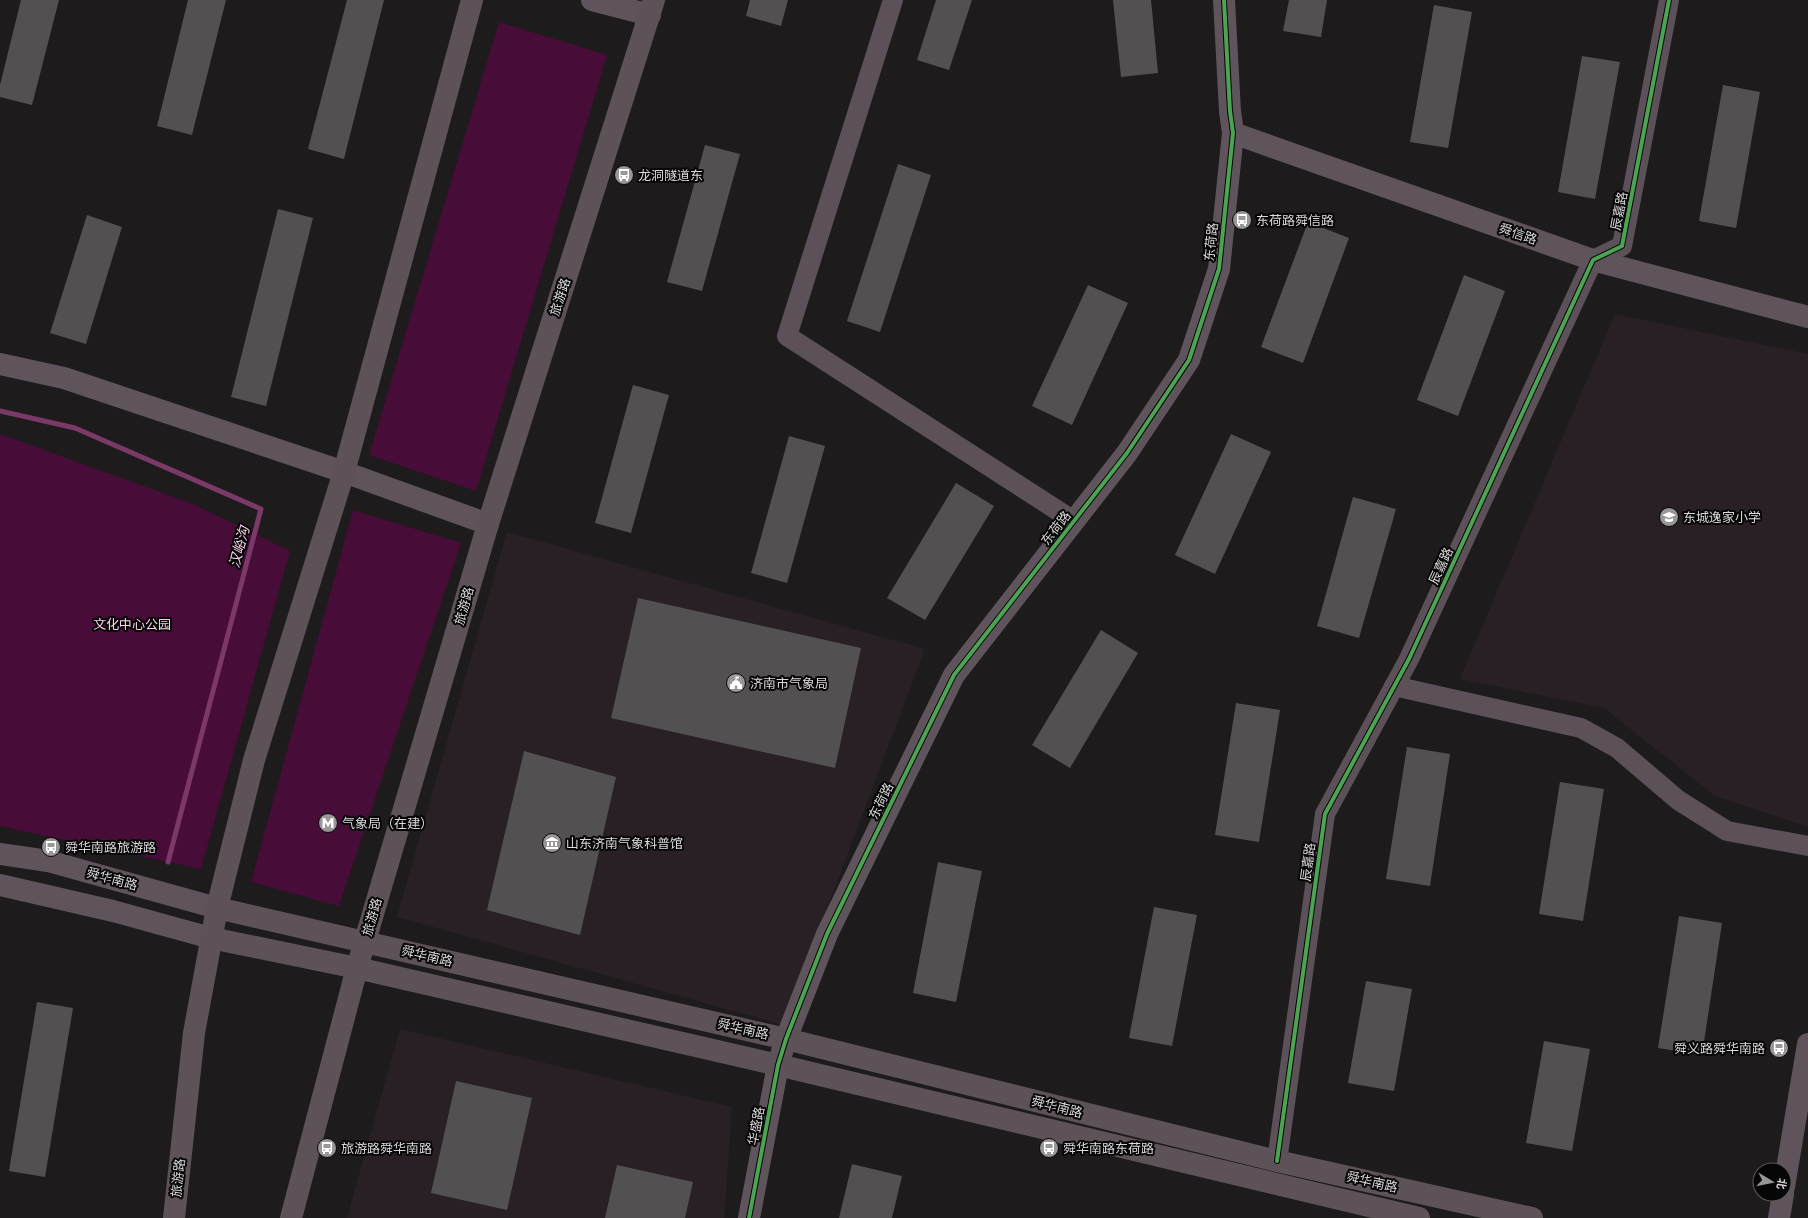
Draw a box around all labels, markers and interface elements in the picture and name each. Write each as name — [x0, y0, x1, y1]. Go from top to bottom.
bus stop icon: 龙洞隧道东 — [613, 164, 635, 186]
place label: 龙洞隧道东 — [638, 168, 703, 183]
street label: 辰嘉路 — [1608, 190, 1630, 232]
bus stop icon: 东荷路舜信路 — [1231, 209, 1253, 231]
place label: 东荷路舜信路 — [1256, 213, 1334, 228]
street label: 舜信路 — [1497, 221, 1539, 247]
street label: 东荷路 — [1202, 222, 1220, 262]
street label: 旅游路 — [547, 276, 573, 318]
school or university icon: 东城逸家小学 — [1658, 506, 1680, 528]
street label: 东荷路 — [1038, 508, 1074, 548]
place label: 东城逸家小学 — [1683, 510, 1761, 525]
water label: 汉峪沟 — [226, 523, 253, 569]
street label: 辰嘉路 — [1426, 545, 1456, 587]
street label: 旅游路 — [451, 585, 477, 627]
park label: 文化中心公园 — [93, 617, 171, 632]
public building icon: 济南市气象局 — [725, 672, 747, 694]
place label: 济南市气象局 — [750, 676, 828, 691]
street label: 东荷路 — [866, 780, 896, 822]
metro station icon: 气象局（在建） — [317, 812, 339, 834]
place label: 气象局（在建） — [342, 816, 433, 831]
museum icon: 山东济南气象科普馆 — [541, 832, 563, 854]
bus stop icon: 舜华南路旅游路 — [40, 836, 62, 858]
place label: 山东济南气象科普馆 — [566, 836, 683, 851]
place label: 舜华南路旅游路 — [65, 840, 156, 855]
street label: 辰嘉路 — [1298, 842, 1318, 882]
street label: 舜华南路 — [85, 865, 139, 893]
street label: 旅游路 — [359, 896, 385, 938]
street label: 舜华南路 — [400, 943, 454, 969]
street label: 舜华南路 — [716, 1016, 770, 1042]
bus stop icon: 舜义路舜华南路 — [1768, 1037, 1790, 1059]
place label: 舜义路舜华南路 — [1674, 1041, 1765, 1056]
street label: 舜华南路 — [1030, 1093, 1084, 1121]
street label: 华盛路 — [745, 1105, 767, 1147]
bus stop icon: 旅游路舜华南路 — [316, 1137, 338, 1159]
bus stop icon: 舜华南路东荷路 — [1038, 1137, 1060, 1159]
place label: 旅游路舜华南路 — [341, 1141, 432, 1156]
place label: 舜华南路东荷路 — [1063, 1141, 1154, 1156]
street label: 旅游路 — [169, 1158, 187, 1198]
north arrow — [1752, 1162, 1792, 1202]
street label: 舜华南路 — [1345, 1169, 1399, 1195]
text: 北 — [1774, 1177, 1789, 1190]

